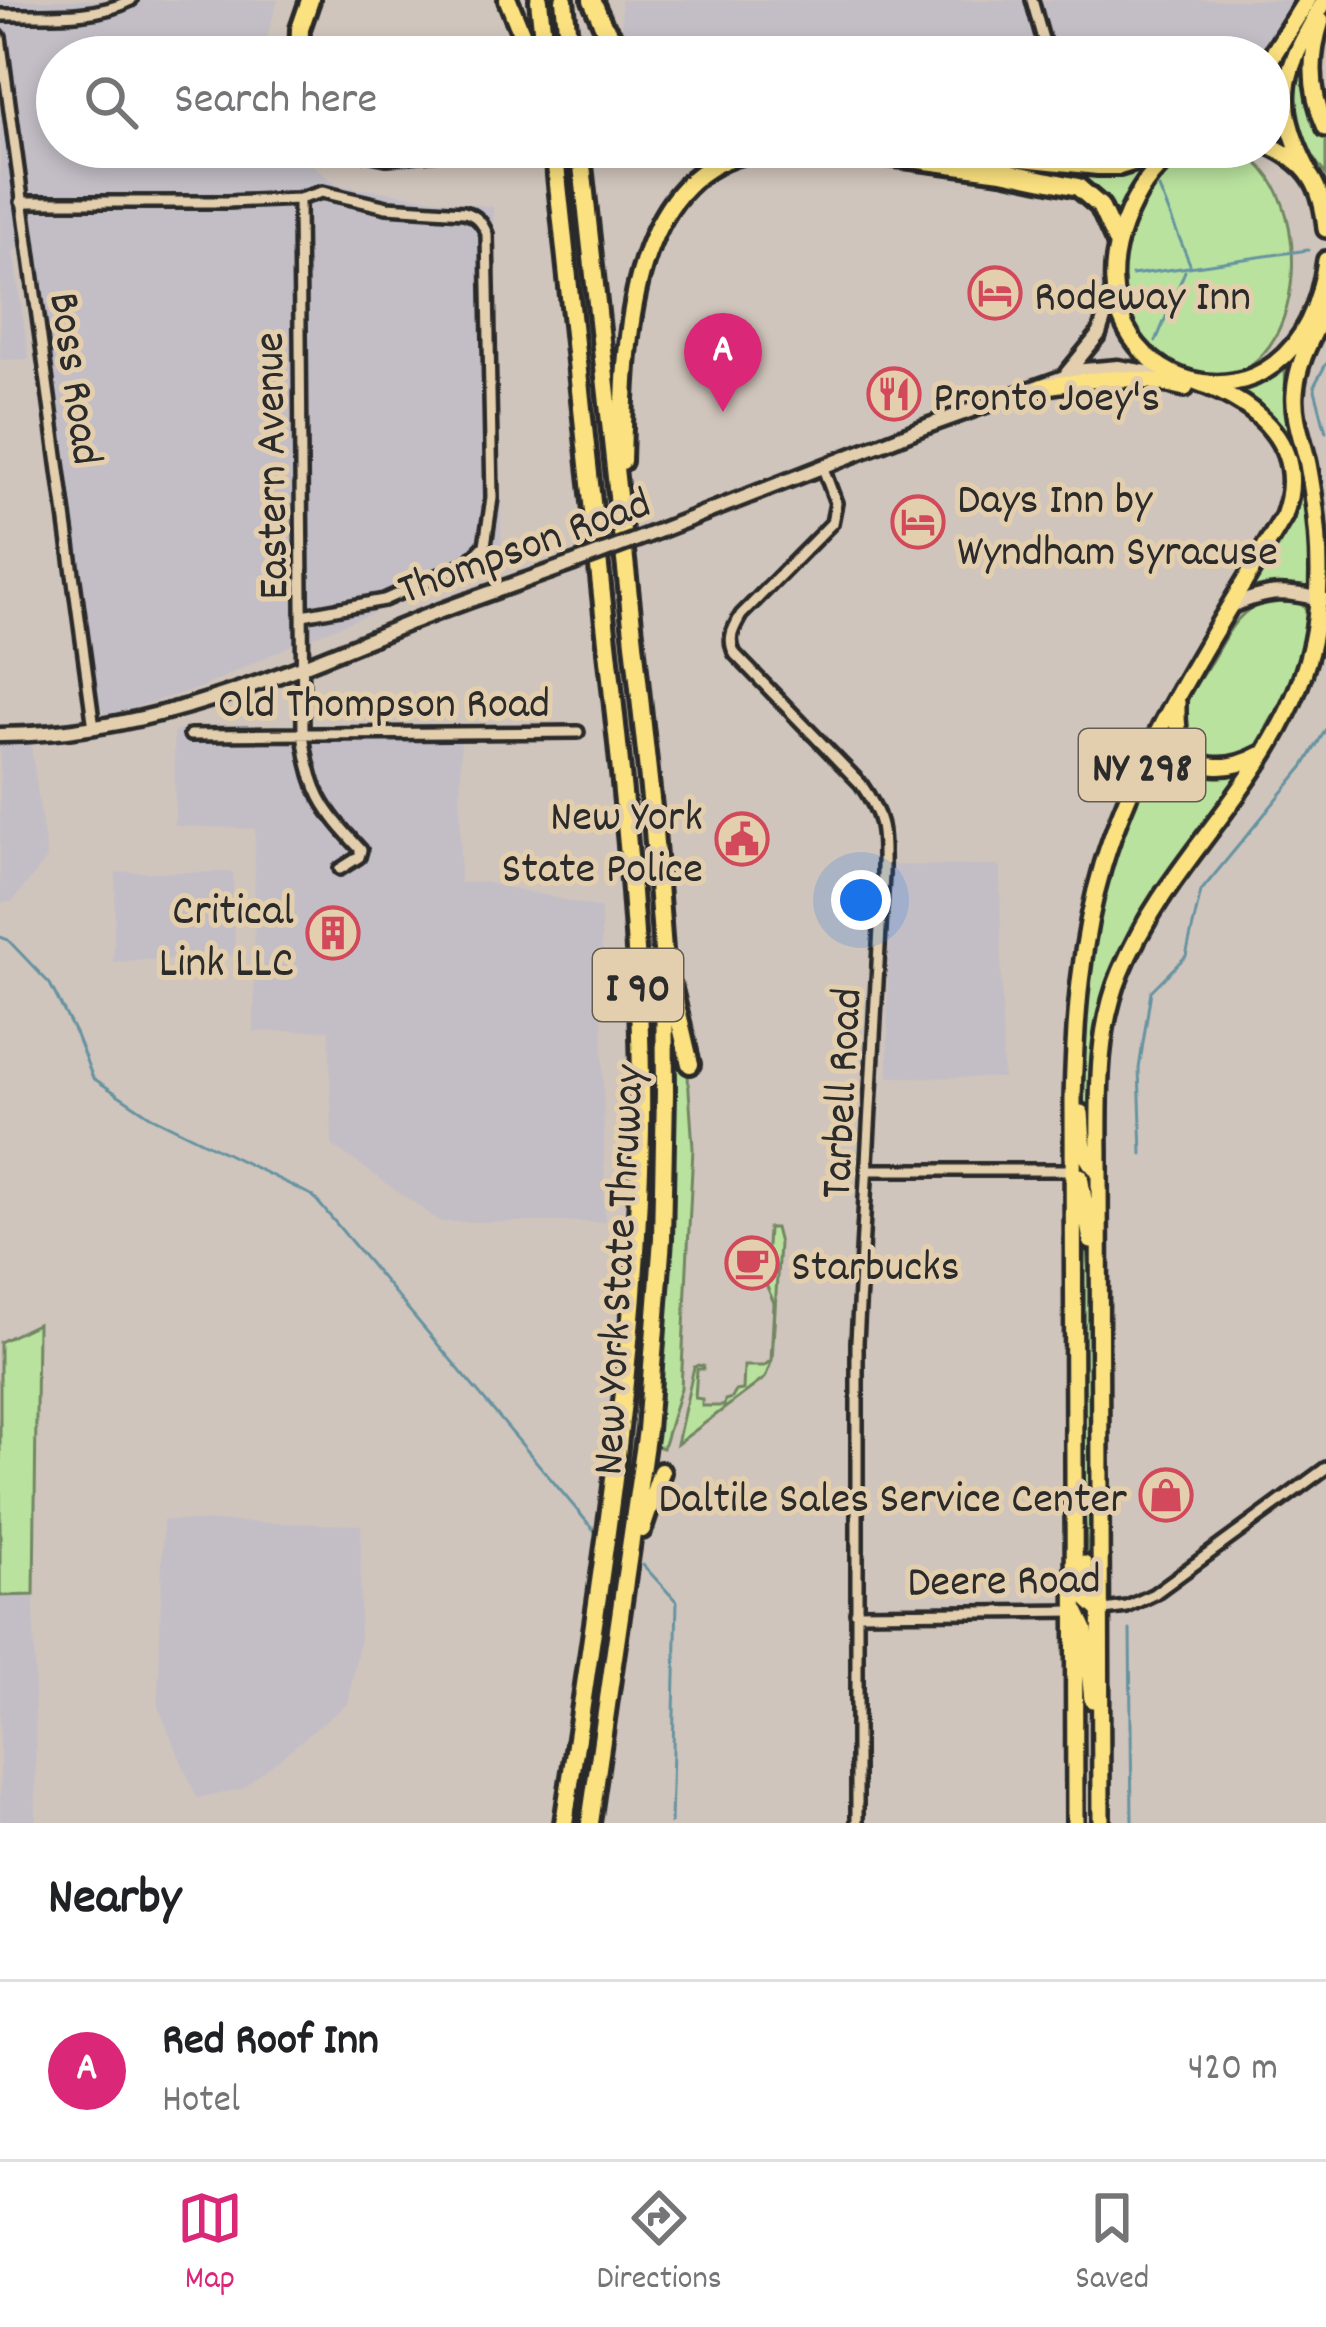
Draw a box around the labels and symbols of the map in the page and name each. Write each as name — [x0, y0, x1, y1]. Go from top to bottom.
hotel icon: Rodeway Inn — [967, 265, 1023, 321]
place label: Rodeway Inn — [1034, 268, 1251, 332]
street label: Boss Road — [28, 289, 116, 469]
pin: A — [684, 313, 762, 412]
street label: Eastern Avenue — [241, 331, 309, 600]
restaurant icon: Pronto Joey's — [866, 366, 922, 422]
place label: Pronto Joey's — [933, 369, 1160, 433]
place label: Days Inn by Wyndham Syracuse — [957, 471, 1278, 587]
street label: Thompson Road — [390, 474, 661, 625]
hotel icon: Days Inn by Wyndham Syracuse — [890, 494, 946, 550]
street label: Old Thompson Road — [218, 675, 550, 739]
road number: NY 298 — [1079, 729, 1205, 801]
place label: New York State Police — [501, 788, 703, 904]
public building icon: New York State Police — [714, 811, 770, 867]
your location — [831, 870, 891, 930]
place label: Critical Link LLC — [159, 882, 294, 998]
building icon: Critical Link LLC — [305, 905, 361, 961]
road number: I 90 — [593, 949, 683, 1021]
street label: Tarbell Road — [808, 986, 882, 1200]
street label: New York State Thruway — [579, 1063, 665, 1477]
cafe icon: Starbucks — [724, 1235, 780, 1291]
place label: Starbucks — [791, 1238, 960, 1302]
shop icon: Daltile Sales Service Center — [1138, 1467, 1194, 1523]
place label: Daltile Sales Service Center — [658, 1470, 1127, 1534]
street label: Deere Road — [907, 1550, 1102, 1618]

